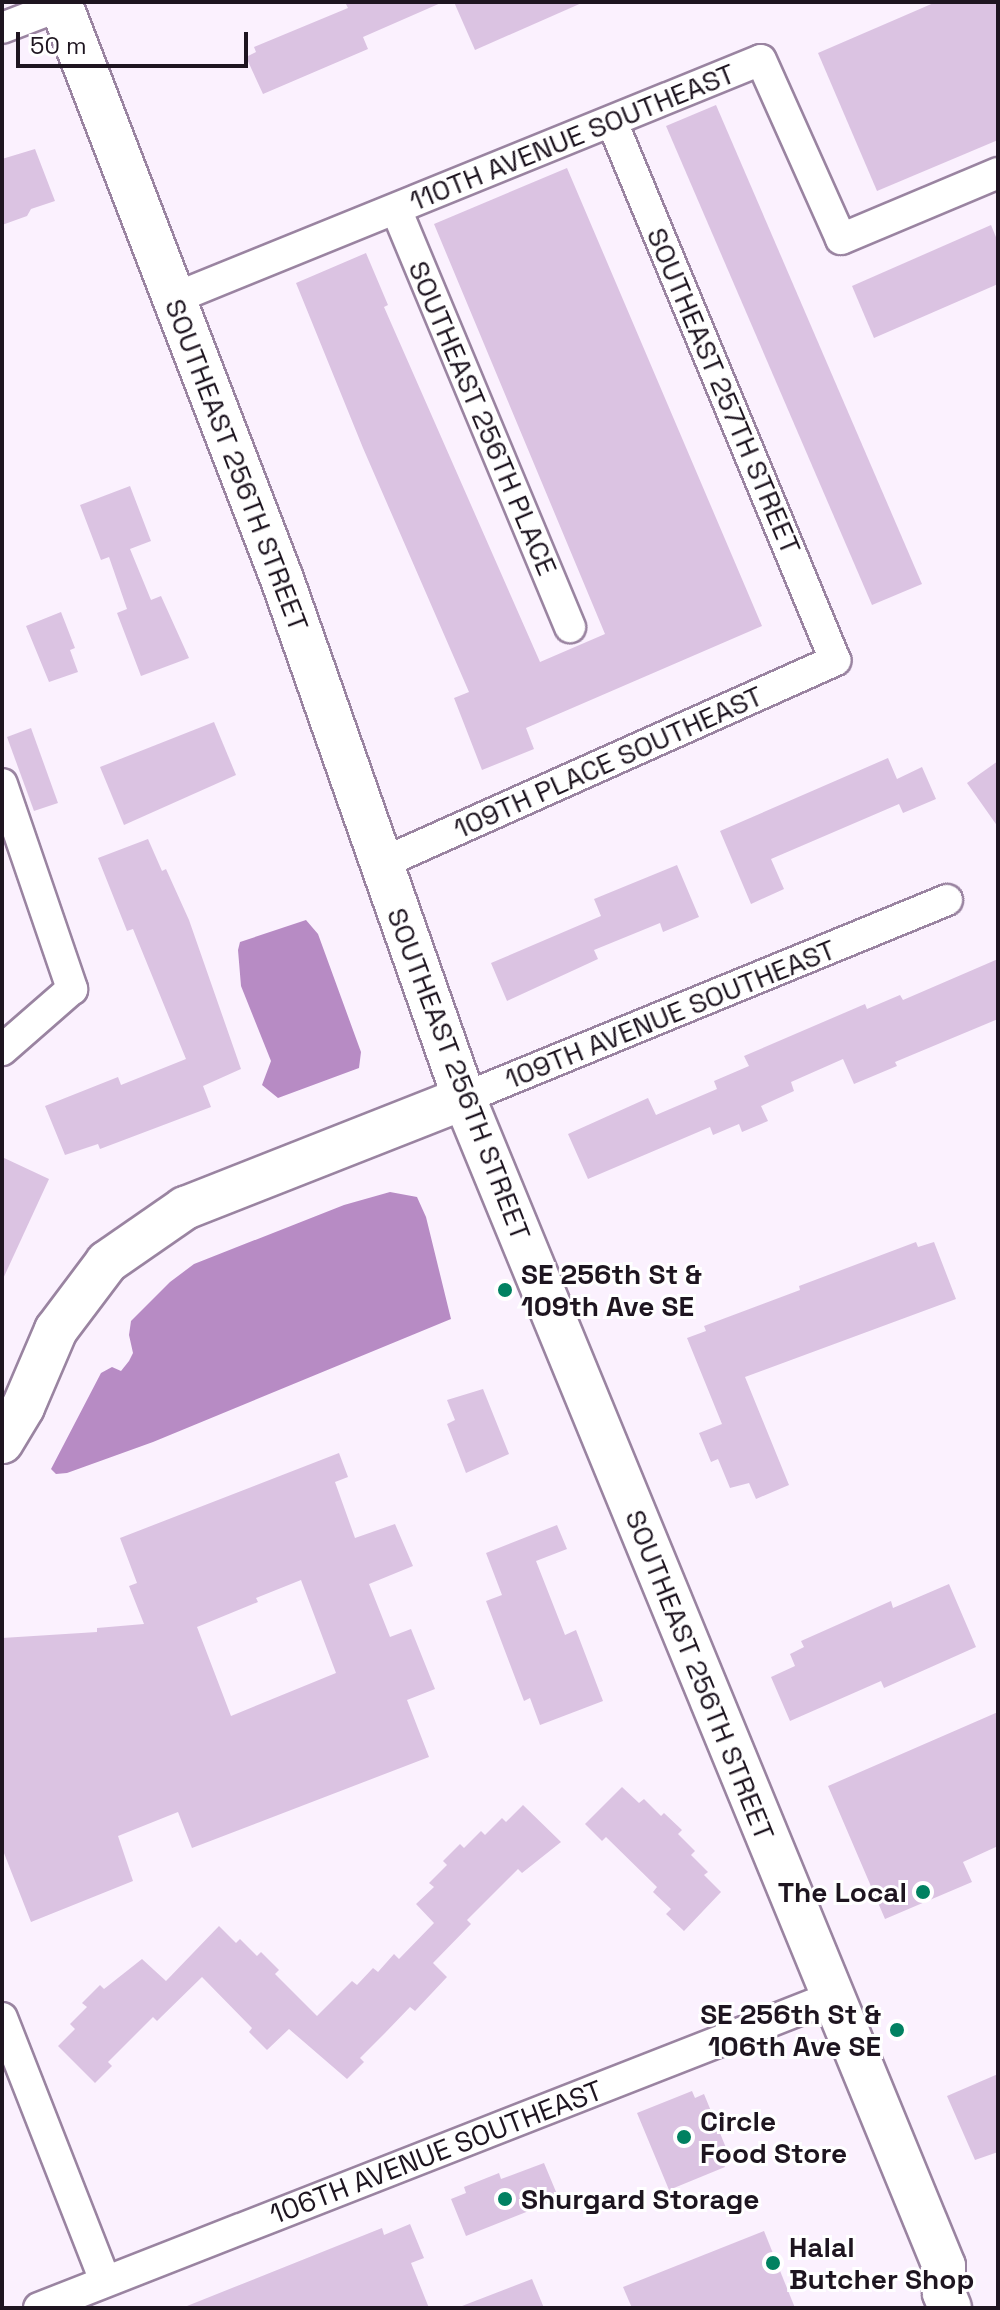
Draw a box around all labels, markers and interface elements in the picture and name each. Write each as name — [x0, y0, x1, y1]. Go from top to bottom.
scale bar — [20, 16, 252, 66]
text: 50 m — [30, 30, 87, 61]
street label: 110TH AVENUE SOUTHEAST — [404, 56, 740, 218]
street label: SOUTHEAST 257TH STREET — [640, 222, 808, 560]
street label: SOUTHEAST 256TH PLACE — [401, 256, 565, 580]
street label: SOUTHEAST 256TH STREET — [158, 294, 316, 636]
street label: 109TH PLACE SOUTHEAST — [448, 679, 768, 845]
street label: SOUTHEAST 256TH STREET — [380, 903, 538, 1245]
street label: 109TH AVENUE SOUTHEAST — [500, 932, 840, 1096]
place label: SE 256th St & 109th Ave SE — [521, 1257, 702, 1323]
marker: SE 256th St & 109th Ave SE — [496, 1281, 514, 1299]
street label: SOUTHEAST 256TH STREET — [618, 1505, 782, 1845]
place label: The Local — [778, 1875, 907, 1909]
marker: The Local — [914, 1883, 932, 1901]
place label: SE 256th St & 106th Ave SE — [700, 1997, 881, 2063]
marker: SE 256th St & 106th Ave SE — [888, 2021, 906, 2039]
street label: 106TH AVENUE SOUTHEAST — [265, 2073, 607, 2231]
place label: Circle Food Store — [700, 2104, 847, 2170]
marker: Circle Food Store — [675, 2128, 693, 2146]
place label: Shurgard Storage — [521, 2182, 759, 2216]
marker: Shurgard Storage — [496, 2190, 514, 2208]
place label: Halal Butcher Shop — [789, 2230, 974, 2296]
marker: Halal Butcher Shop — [764, 2254, 782, 2272]

